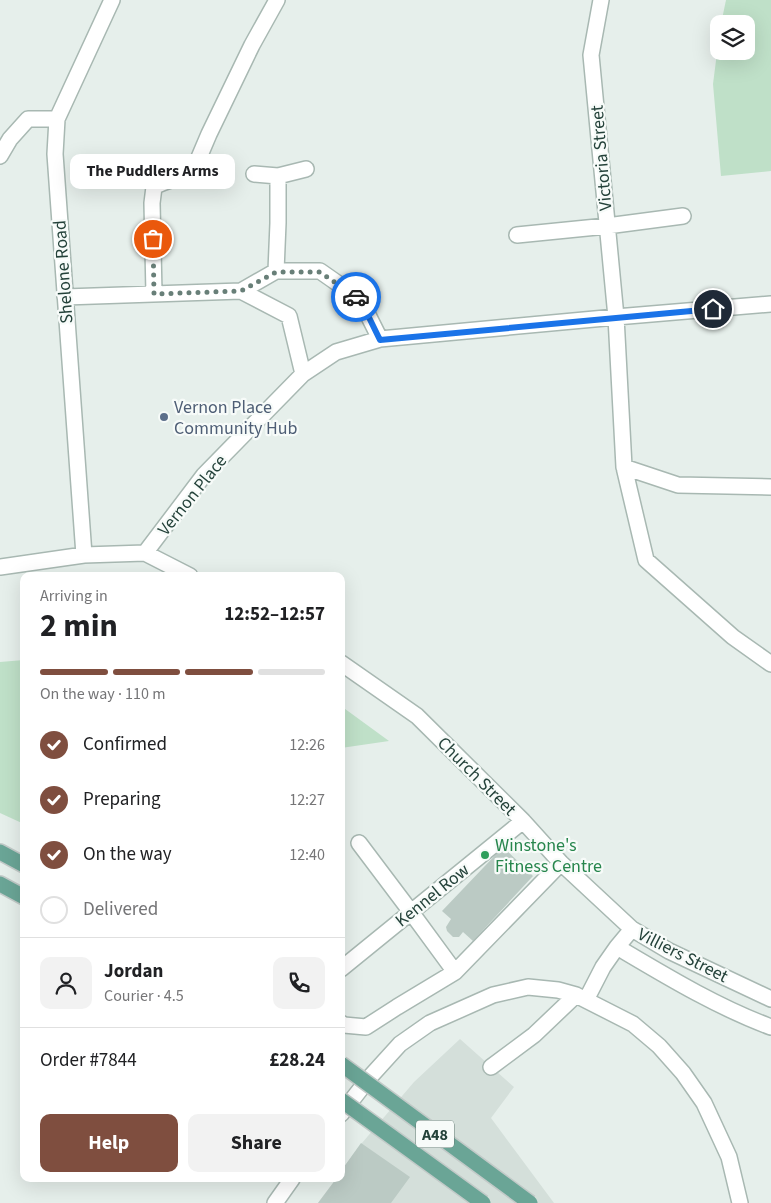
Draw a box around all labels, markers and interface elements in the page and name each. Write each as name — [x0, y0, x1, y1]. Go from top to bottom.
map controls — [710, 15, 755, 60]
button: layers — [710, 15, 755, 60]
street label: Victoria Street — [584, 104, 619, 212]
callout: The Puddlers Arms — [70, 154, 236, 189]
text: The Puddlers Arms — [86, 160, 219, 182]
pin — [132, 218, 174, 260]
street label: Shelone Road — [47, 219, 80, 325]
icon: bag — [139, 225, 167, 253]
courier — [331, 272, 381, 322]
icon: car — [342, 283, 370, 311]
pin — [692, 288, 734, 330]
icon: home — [699, 295, 727, 323]
place label: Vernon Place Community Hub — [174, 395, 298, 441]
marker: Vernon Place Community Hub — [158, 411, 170, 423]
street label: Vernon Place — [152, 449, 233, 541]
text: Arriving in — [40, 585, 108, 607]
text: 12:52–12:57 — [224, 601, 325, 628]
text: 2 min — [40, 603, 118, 649]
text: On the way · 110 m — [40, 683, 165, 705]
icon: check — [40, 731, 68, 759]
text: Confirmed — [83, 731, 167, 758]
street label: Church Street — [432, 731, 522, 821]
text: 12:26 — [289, 734, 325, 756]
icon: check — [40, 786, 68, 814]
text: Preparing — [83, 786, 161, 813]
text: 12:27 — [289, 789, 325, 811]
place label: Winstone's Fitness Centre — [495, 833, 602, 879]
icon: check — [40, 841, 68, 869]
text: On the way — [83, 841, 172, 868]
text: 12:40 — [289, 844, 325, 866]
marker: Winstone's Fitness Centre — [479, 849, 491, 861]
street label: Kennel Row — [390, 858, 475, 933]
text: Delivered — [83, 896, 158, 923]
street label: Villiers Street — [633, 922, 732, 989]
button: person — [40, 957, 92, 1009]
button: phone — [273, 957, 325, 1009]
text: Jordan — [104, 958, 163, 985]
text: Courier · 4.5 — [104, 985, 184, 1007]
text: Order #7844 — [40, 1047, 137, 1074]
text: £28.24 — [269, 1047, 325, 1074]
button: Help — [40, 1114, 178, 1172]
button: Share — [188, 1114, 325, 1172]
road number: A48 — [416, 1120, 454, 1148]

